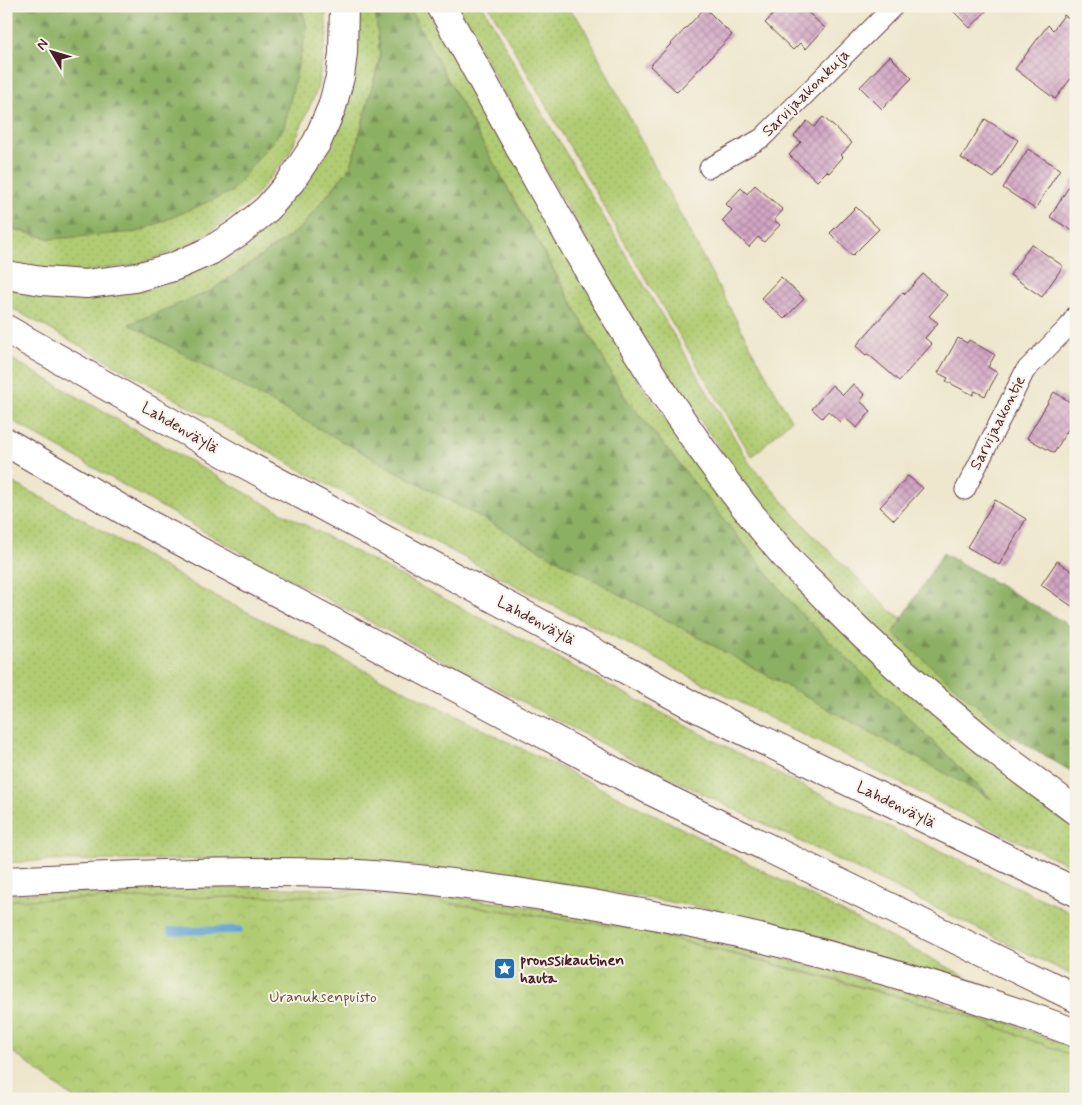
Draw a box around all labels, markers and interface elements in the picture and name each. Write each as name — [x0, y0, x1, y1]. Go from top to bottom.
north arrow — [28, 28, 78, 78]
text: N — [33, 35, 53, 54]
street label: Sarvijaakonkuja — [758, 45, 854, 141]
street label: Sarvijaakontie — [965, 372, 1031, 474]
street label: Lahdenväylä — [138, 397, 222, 459]
street label: Lahdenväylä — [493, 592, 579, 650]
street label: Lahdenväylä — [853, 777, 939, 833]
place label: pronssikautinen hauta — [520, 950, 624, 989]
place icon: pronssikautinen hauta — [492, 957, 516, 981]
park label: Uranuksenpuisto — [269, 987, 377, 1008]

